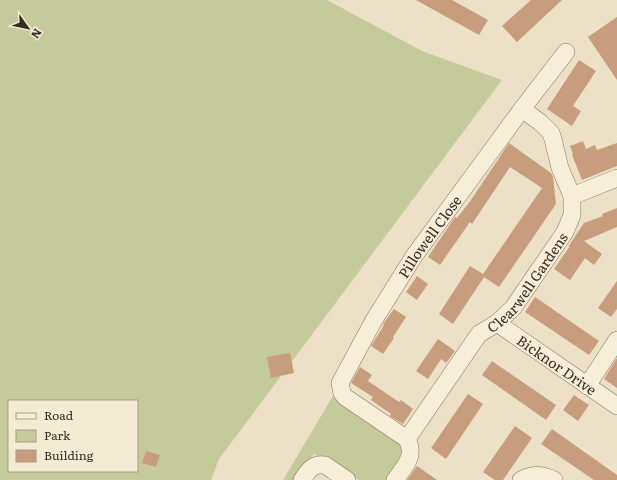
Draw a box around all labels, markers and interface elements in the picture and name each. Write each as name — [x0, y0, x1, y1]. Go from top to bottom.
north arrow — [8, 8, 48, 48]
text: N — [28, 26, 46, 42]
street label: Pillowell Close — [393, 191, 466, 282]
street label: Clearwell Gardens — [483, 228, 572, 337]
street label: Bicknor Drive — [513, 330, 601, 399]
legend — [8, 400, 138, 472]
text: Road — [44, 406, 74, 424]
text: Park — [44, 426, 71, 444]
text: Building — [44, 446, 94, 464]

